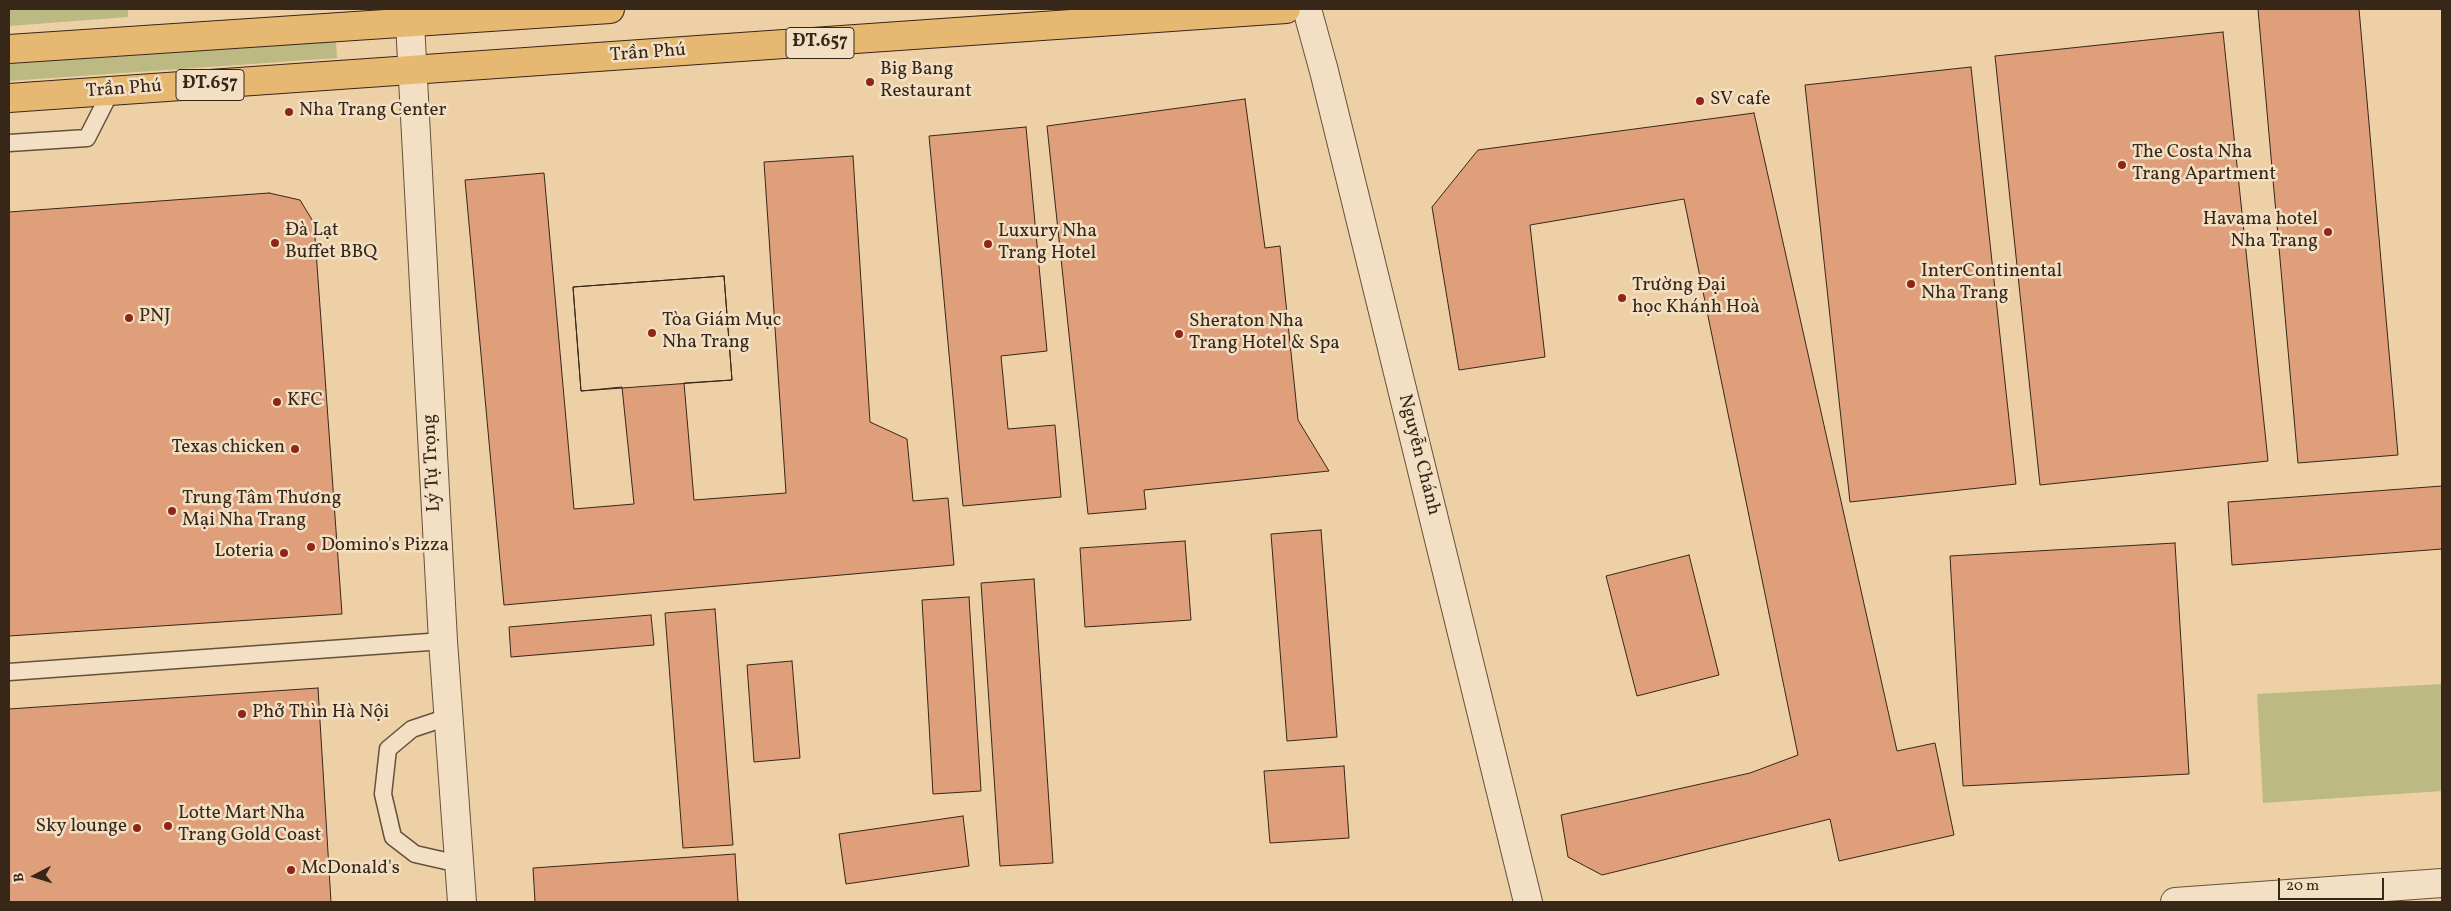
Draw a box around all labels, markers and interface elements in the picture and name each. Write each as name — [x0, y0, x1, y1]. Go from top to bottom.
road number: ĐT.657 — [786, 28, 854, 58]
street label: Trần Phú — [609, 40, 687, 68]
place label: Big Bang Restaurant — [880, 60, 972, 104]
road number: ĐT.657 — [176, 70, 244, 100]
street label: Trần Phú — [85, 76, 163, 104]
marker: Big Bang Restaurant — [864, 76, 876, 88]
place label: SV cafe — [1710, 90, 1770, 112]
marker: SV cafe — [1694, 95, 1706, 107]
place label: Nha Trang Center — [299, 101, 447, 123]
marker: Nha Trang Center — [283, 106, 295, 118]
place label: The Costa Nha Trang Apartment — [2132, 143, 2276, 187]
marker: The Costa Nha Trang Apartment — [2116, 159, 2128, 171]
place label: Havama hotel Nha Trang — [2203, 210, 2318, 254]
place label: Đà Lạt Buffet BBQ — [285, 221, 377, 265]
place label: Luxury Nha Trang Hotel — [998, 222, 1097, 266]
marker: Havama hotel Nha Trang — [2322, 226, 2334, 238]
marker: Đà Lạt Buffet BBQ — [269, 237, 281, 249]
marker: Luxury Nha Trang Hotel — [982, 238, 994, 250]
place label: InterContinental Nha Trang — [1921, 262, 2062, 306]
place label: Trường Đại học Khánh Hoà — [1632, 276, 1760, 320]
marker: InterContinental Nha Trang — [1905, 278, 1917, 290]
marker: Trường Đại học Khánh Hoà — [1616, 292, 1628, 304]
place label: PNJ — [139, 307, 170, 329]
place label: Tòa Giám Mục Nha Trang — [662, 311, 781, 355]
marker: PNJ — [123, 312, 135, 324]
place label: Sheraton Nha Trang Hotel & Spa — [1189, 312, 1340, 356]
marker: Tòa Giám Mục Nha Trang — [646, 327, 658, 339]
marker: Sheraton Nha Trang Hotel & Spa — [1173, 328, 1185, 340]
place label: KFC — [287, 391, 323, 413]
street label: Nguyễn Chánh — [1392, 392, 1444, 518]
marker: KFC — [271, 396, 283, 408]
street label: Lý Tự Trọng — [419, 414, 447, 512]
place label: Texas chicken — [171, 438, 285, 460]
marker: Texas chicken — [289, 443, 301, 455]
place label: Trung Tâm Thương Mại Nha Trang — [182, 489, 341, 533]
marker: Trung Tâm Thương Mại Nha Trang — [166, 505, 178, 517]
place label: Domino's Pizza — [321, 536, 449, 558]
marker: Domino's Pizza — [305, 541, 317, 553]
place label: Loteria — [215, 542, 274, 564]
marker: Loteria — [278, 547, 290, 559]
place label: Phở Thìn Hà Nội — [252, 703, 389, 725]
marker: Phở Thìn Hà Nội — [236, 708, 248, 720]
place label: Lotte Mart Nha Trang Gold Coast — [178, 804, 321, 848]
place label: Sky lounge — [36, 817, 127, 839]
marker: Lotte Mart Nha Trang Gold Coast — [162, 820, 174, 832]
marker: Sky lounge — [131, 822, 143, 834]
north arrow — [10, 851, 60, 901]
place label: McDonald's — [301, 859, 400, 881]
marker: McDonald's — [285, 864, 297, 876]
scale bar — [2281, 868, 2387, 900]
text: B — [10, 872, 29, 883]
text: 20 m — [2286, 876, 2319, 897]

